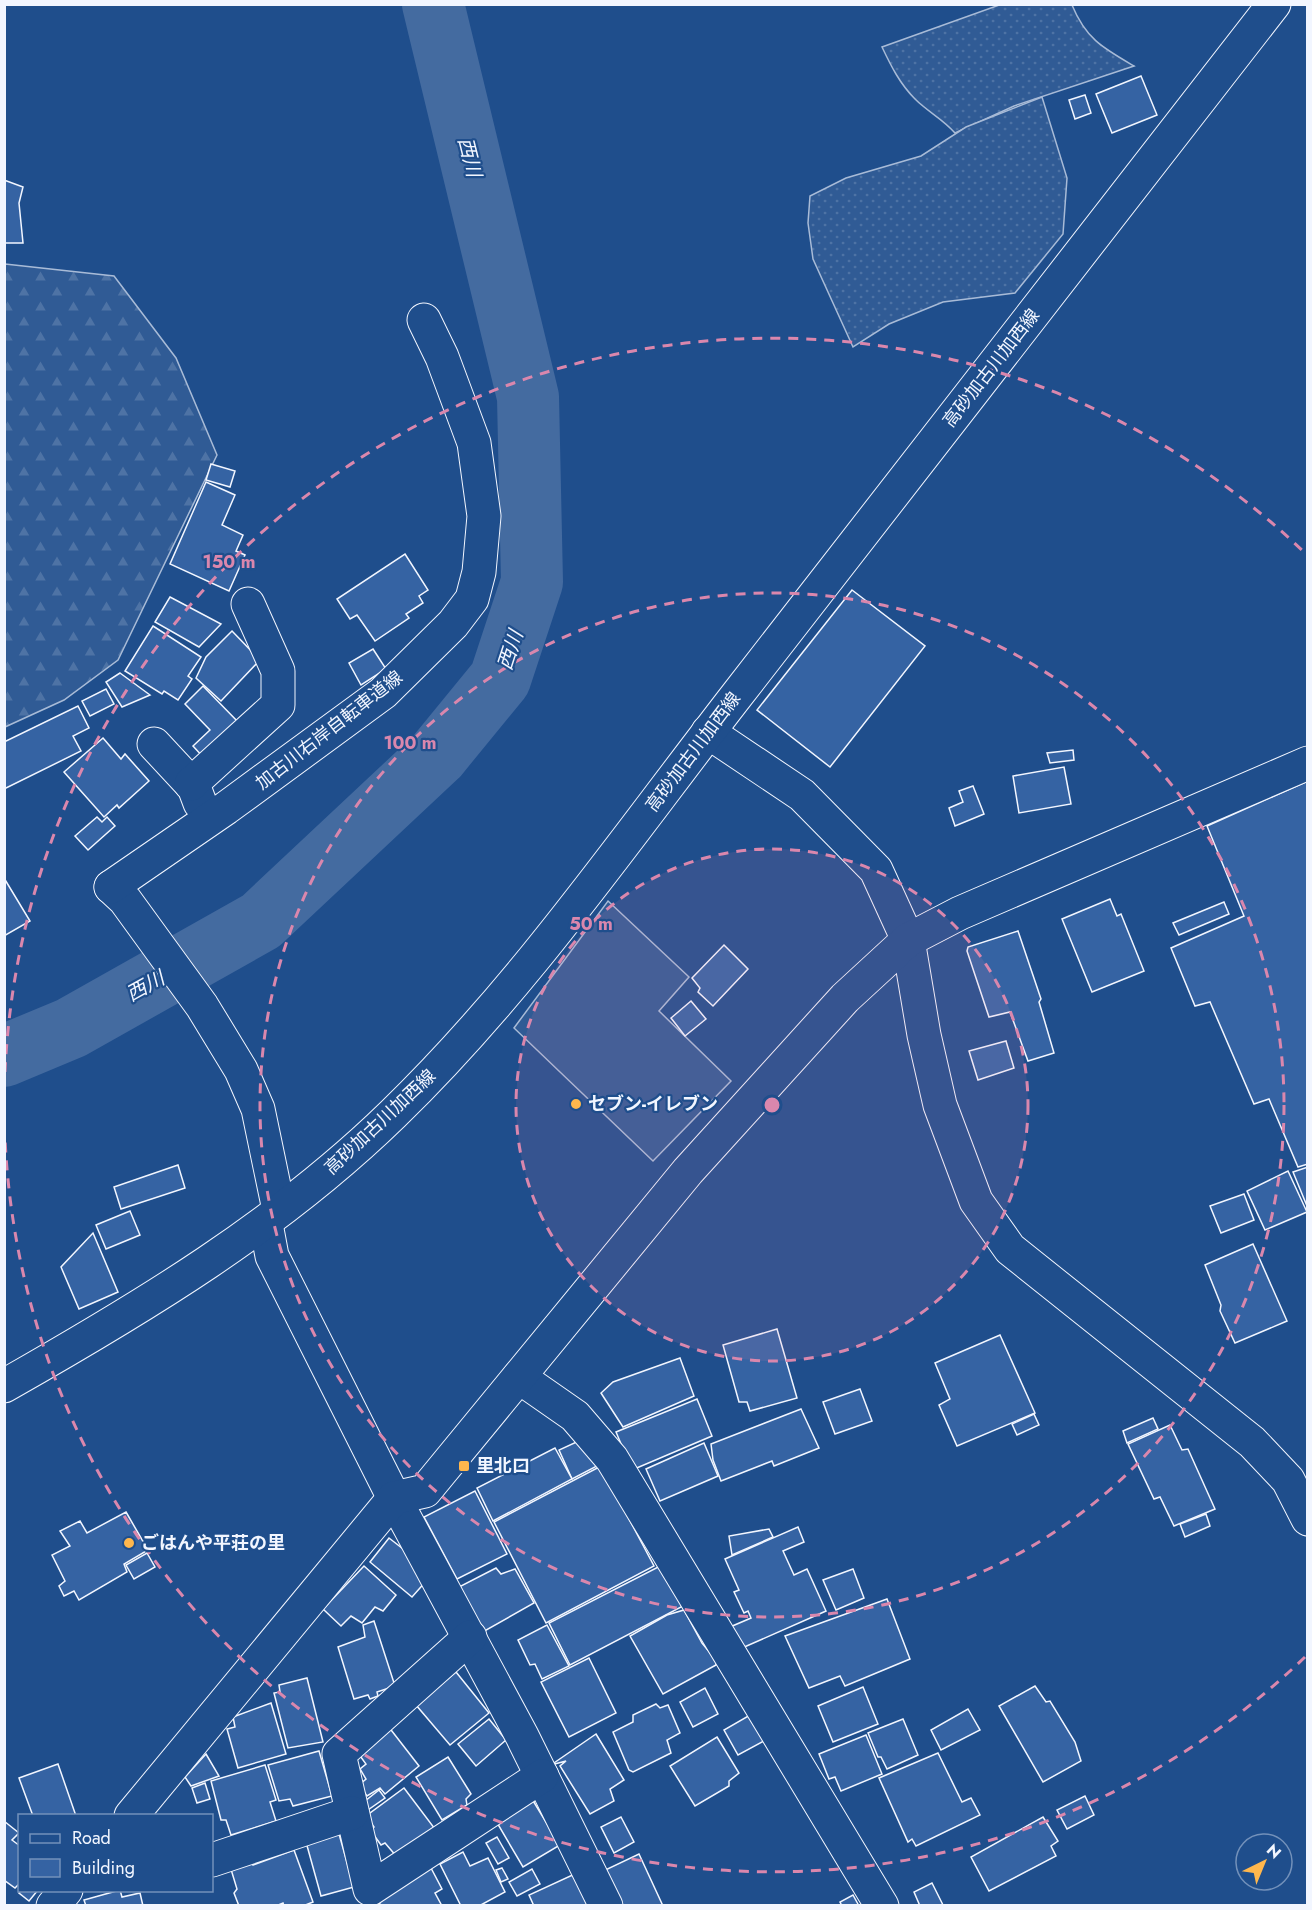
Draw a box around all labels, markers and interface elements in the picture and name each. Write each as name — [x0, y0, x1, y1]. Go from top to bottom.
water label: 西川 — [451, 134, 489, 182]
street label: 高砂加古川加西線 — [936, 303, 1046, 433]
text: 150 m — [203, 549, 255, 575]
water label: 西川 — [491, 625, 531, 674]
street label: 加古川右岸自転車道線 — [250, 664, 408, 796]
street label: 高砂加古川加西線 — [639, 687, 747, 817]
text: 100 m — [383, 730, 437, 756]
text: 50 m — [569, 911, 613, 937]
water label: 西川 — [121, 963, 172, 1009]
street label: 高砂加古川加西線 — [318, 1063, 442, 1181]
place label: セブン-イレブン — [588, 1091, 718, 1117]
centre of rings — [762, 1095, 782, 1115]
marker: セブン-イレブン — [569, 1097, 583, 1111]
place label: 里北口 — [476, 1453, 530, 1479]
marker: 里北口 — [457, 1459, 471, 1473]
place label: ごはんや平荘の里 — [141, 1530, 285, 1556]
marker: ごはんや平荘の里 — [122, 1536, 136, 1550]
legend — [18, 1814, 213, 1892]
text: Road — [72, 1825, 111, 1851]
north arrow — [1234, 1832, 1294, 1892]
text: N — [1261, 1839, 1286, 1864]
text: Building — [72, 1855, 135, 1881]

